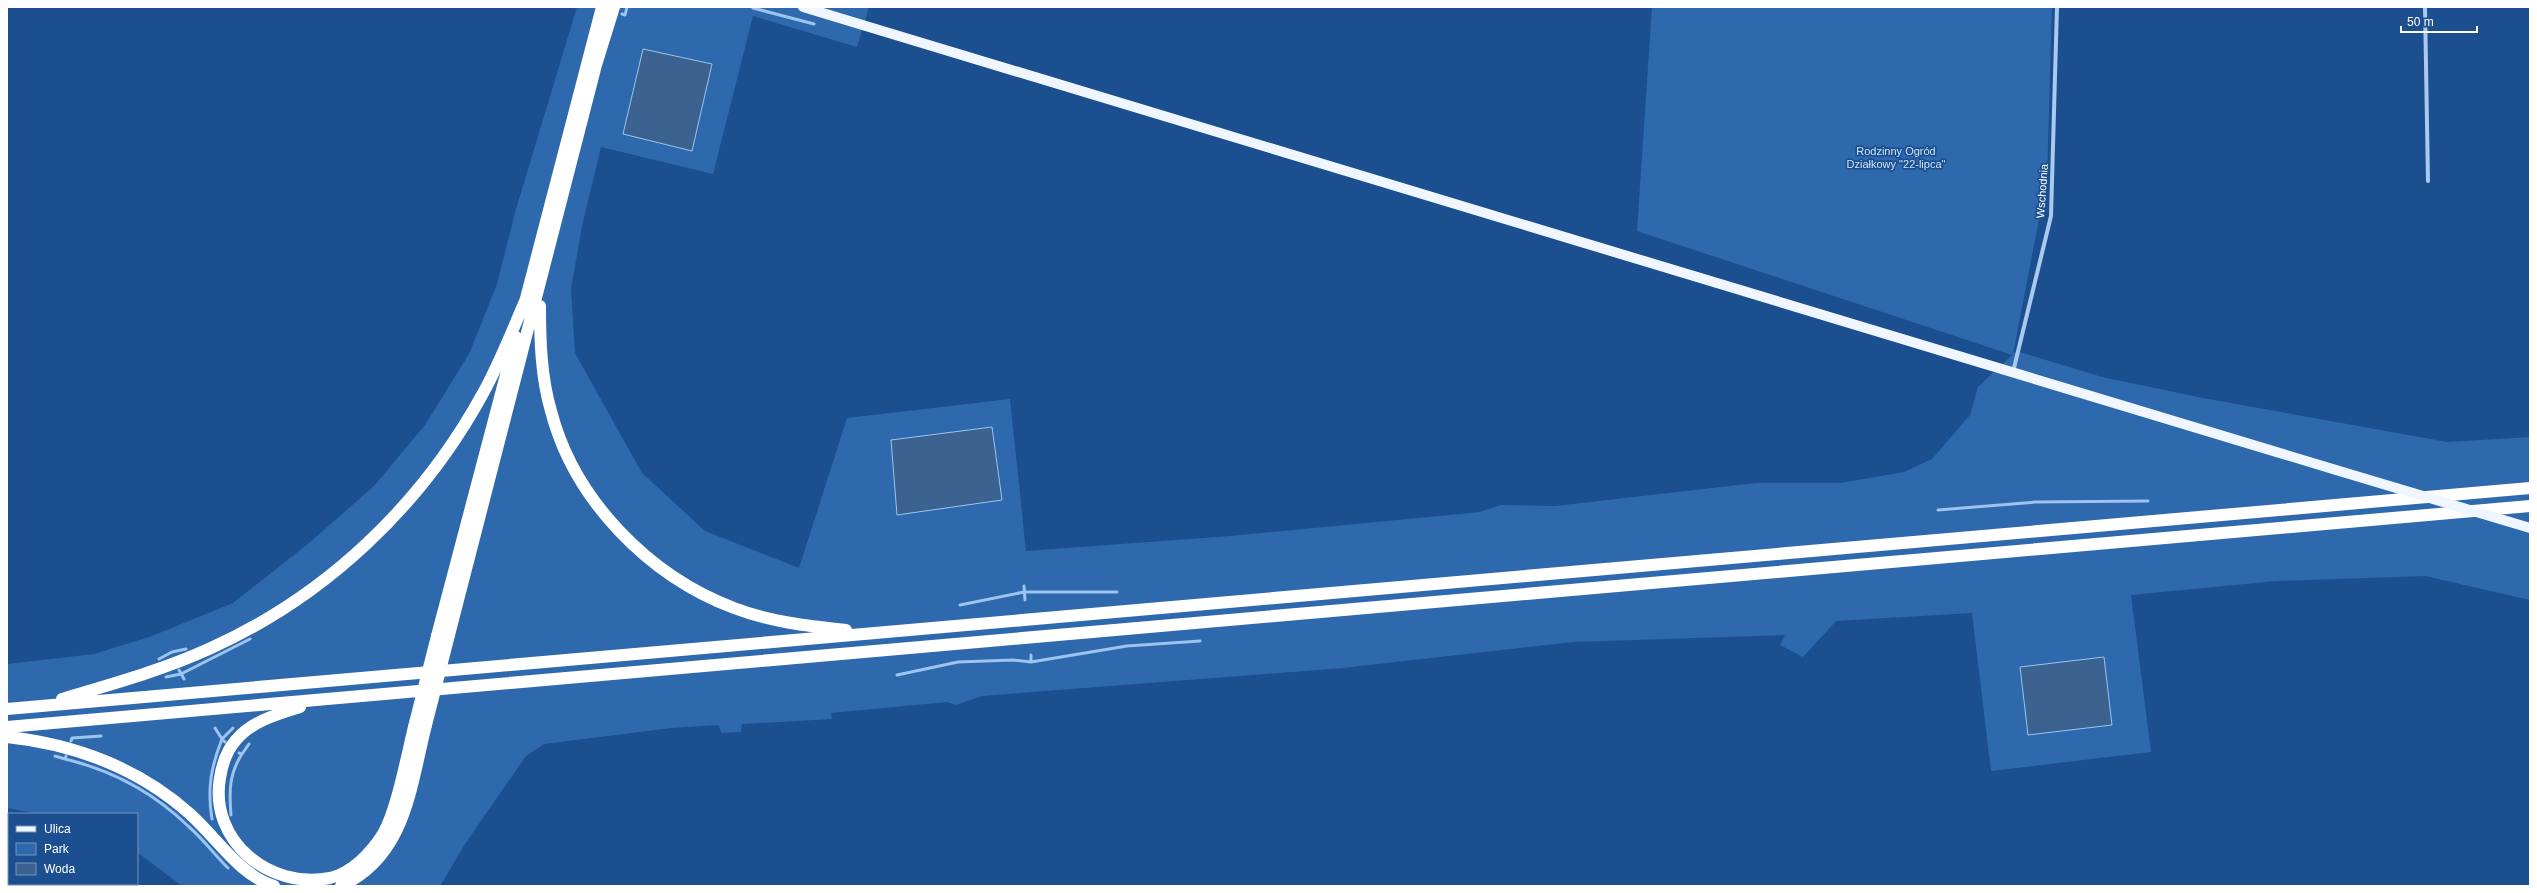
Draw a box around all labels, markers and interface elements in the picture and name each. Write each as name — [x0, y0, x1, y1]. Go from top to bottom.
scale bar — [2401, 8, 2477, 34]
text: 50 m — [2407, 15, 2434, 29]
park label: Rodzinny Ogród Działkowy "22-lipca" — [1847, 145, 1946, 170]
street label: Wschodnia — [2034, 163, 2050, 219]
legend — [8, 813, 138, 885]
text: Ulica — [44, 822, 71, 836]
text: Park — [44, 842, 70, 856]
text: Woda — [44, 862, 75, 876]

